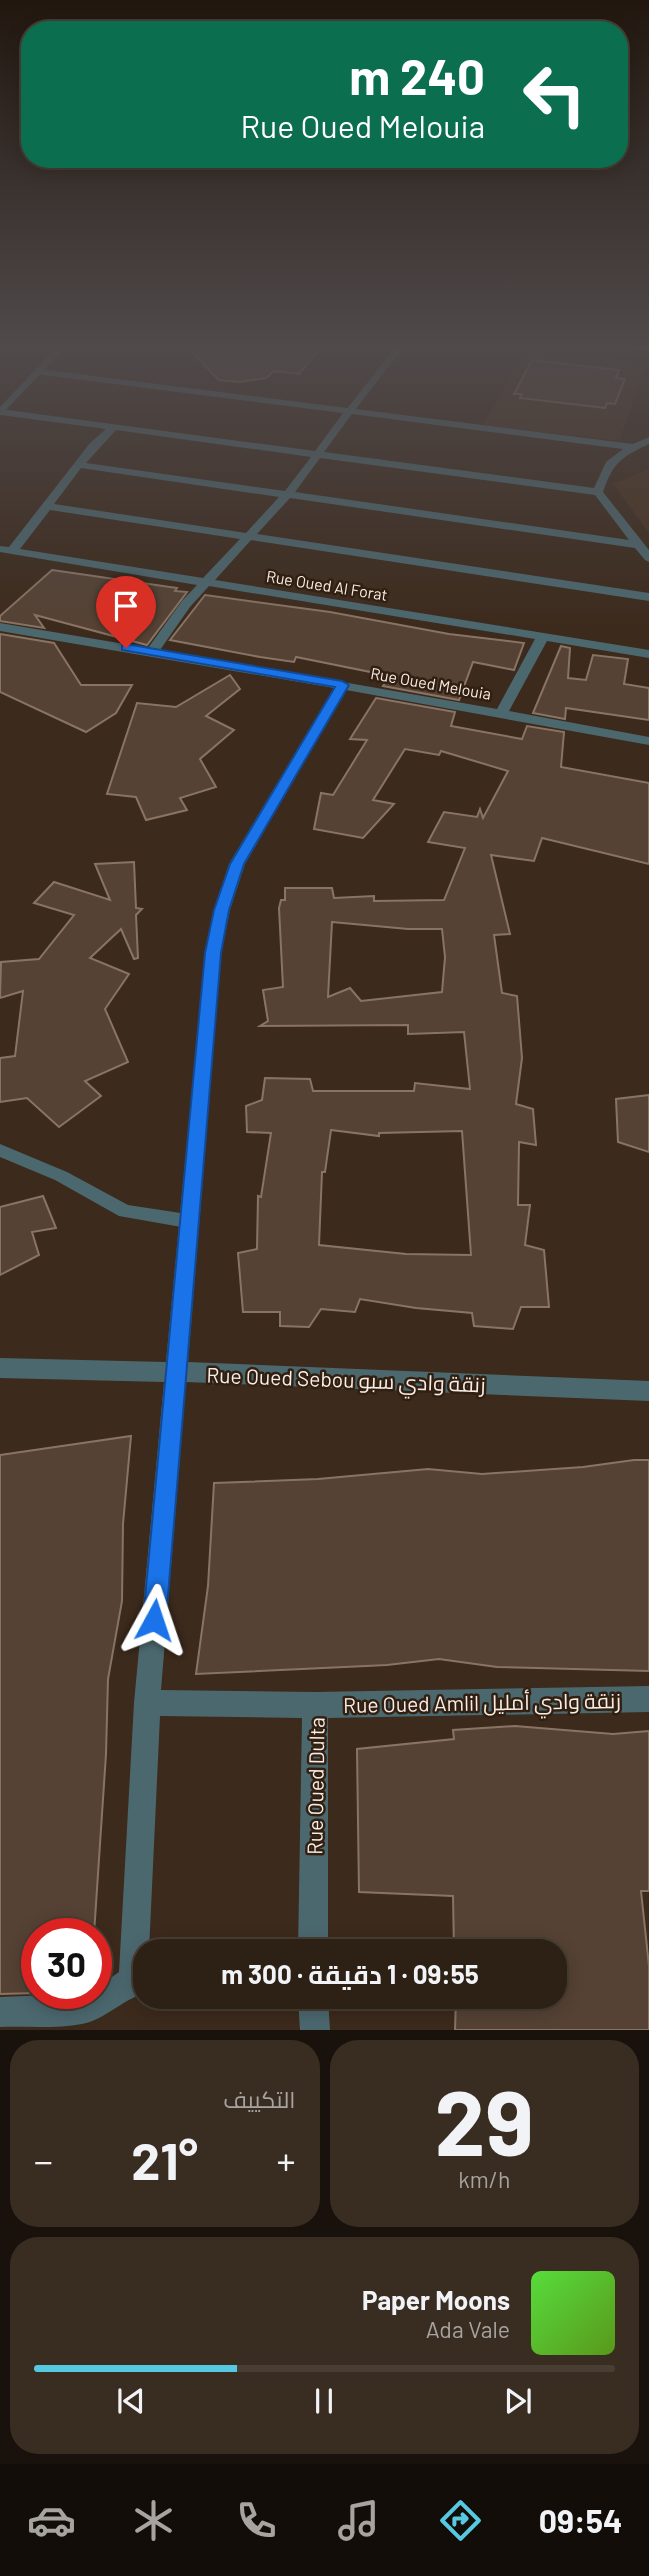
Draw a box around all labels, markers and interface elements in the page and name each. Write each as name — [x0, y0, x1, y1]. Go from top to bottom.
text: 240 m — [349, 46, 485, 105]
icon: left — [509, 49, 600, 140]
text: Rue Oued Melouia — [240, 106, 485, 144]
street label: Rue Oued Al Forat — [265, 566, 389, 604]
pin — [96, 576, 156, 648]
icon: arrive — [107, 587, 145, 625]
street label: Rue Oued Melouia — [369, 663, 493, 703]
street label: Rue Oued Sebou زنقة وادي سبو — [206, 1362, 486, 1401]
position arrow — [117, 1583, 191, 1657]
street label: Rue Oued Amlil زنقة وادي أمليل — [343, 1687, 621, 1722]
street label: Rue Oued Dulta — [301, 1717, 329, 1855]
speed limit sign: 30 — [21, 1918, 112, 2009]
text: 09:55 · 1 دقيقة · 300 m — [221, 1958, 479, 1989]
text: 29 — [435, 2065, 534, 2174]
text: التكييف — [223, 2085, 296, 2113]
text: 21° — [131, 2128, 198, 2190]
text: − — [34, 2137, 53, 2183]
text: + — [276, 2137, 296, 2183]
text: km/h — [458, 2165, 510, 2193]
text: Paper Moons — [362, 2284, 510, 2315]
text: Ada Vale — [426, 2315, 510, 2343]
icon: previous — [112, 2382, 150, 2420]
icon: pause — [305, 2382, 343, 2420]
icon: next — [499, 2382, 537, 2420]
icon: car — [27, 2496, 76, 2545]
icon: climate — [129, 2496, 178, 2545]
icon: phone — [232, 2496, 281, 2545]
icon: music — [334, 2496, 383, 2545]
icon: directions — [436, 2496, 485, 2545]
text: 09:54 — [539, 2501, 622, 2539]

